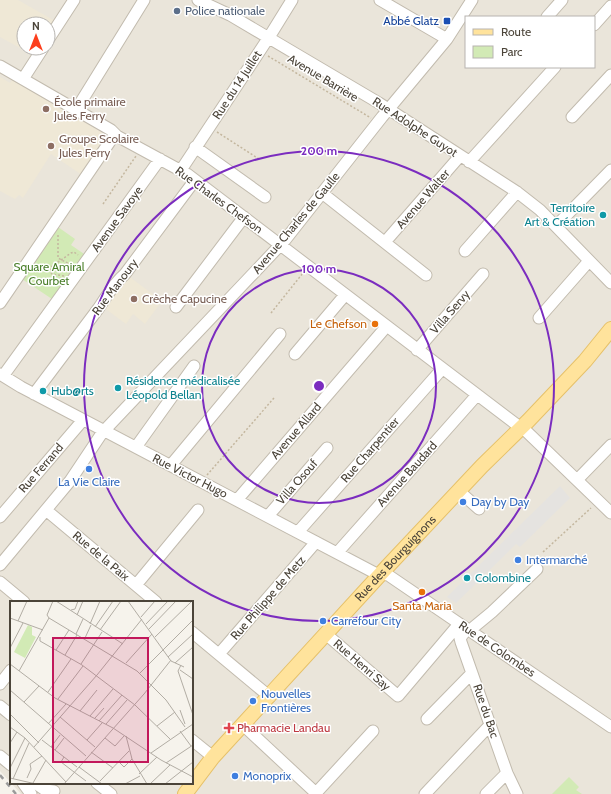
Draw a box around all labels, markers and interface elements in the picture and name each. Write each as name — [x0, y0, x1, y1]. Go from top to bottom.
place label: Police nationale — [185, 3, 265, 18]
marker: Police nationale — [172, 6, 182, 16]
place label: Abbé Glatz — [383, 13, 439, 28]
north arrow — [16, 16, 56, 56]
marker: Abbé Glatz — [442, 16, 452, 26]
legend — [465, 16, 595, 68]
text: N — [32, 19, 40, 33]
text: Route — [501, 24, 531, 39]
text: Parc — [501, 44, 523, 59]
street label: Rue du 14 Juillet — [209, 48, 264, 122]
street label: Avenue Barrière — [285, 51, 361, 105]
street label: Rue Adolphe Guyot — [370, 93, 461, 160]
place label: École primaire Jules Ferry — [53, 94, 126, 123]
marker: École primaire Jules Ferry — [41, 104, 51, 114]
place label: Groupe Scolaire Jules Ferry — [58, 131, 139, 160]
marker: Groupe Scolaire Jules Ferry — [46, 141, 56, 151]
text: 200 m — [301, 143, 337, 158]
street label: Rue Charles Chefson — [173, 163, 266, 237]
street label: Avenue Walter — [393, 166, 453, 232]
street label: Avenue Charles de Gaulle — [249, 169, 343, 277]
street label: Avenue Savoye — [88, 183, 145, 255]
place label: Territoire Art & Création — [524, 200, 595, 229]
marker: Territoire Art & Création — [598, 210, 608, 220]
street label: Rue Manoury — [88, 255, 141, 318]
park label: Square Amiral Courbet — [14, 259, 85, 288]
text: 100 m — [302, 261, 336, 276]
street label: Villa Servy — [426, 287, 473, 337]
place label: Crèche Capucine — [142, 291, 227, 306]
marker: Crèche Capucine — [129, 294, 139, 304]
place label: Le Chefson — [310, 316, 367, 331]
marker: Le Chefson — [370, 319, 380, 329]
place label: Résidence médicalisée Léopold Bellan — [126, 373, 240, 402]
centre of rings — [312, 379, 326, 393]
place label: Hub@rts — [51, 383, 94, 398]
marker: Résidence médicalisée Léopold Bellan — [113, 383, 123, 393]
marker: Hub@rts — [38, 386, 48, 396]
street label: Avenue Allard — [267, 399, 324, 462]
street label: Rue Charpentier — [337, 414, 402, 485]
street label: Avenue Baudard — [373, 438, 440, 509]
street label: Rue Ferrand — [15, 440, 66, 496]
street label: Rue Victor Hugo — [150, 450, 231, 501]
street label: Villa Osouf — [273, 456, 321, 508]
marker: La Vie Claire — [84, 464, 94, 474]
place label: La Vie Claire — [58, 474, 120, 489]
place label: Day by Day — [471, 494, 529, 509]
marker: Day by Day — [458, 497, 468, 507]
street label: Rue des Bourguignons — [351, 512, 439, 604]
street label: Rue de la Paix — [70, 527, 133, 584]
street label: Rue Philippe de Metz — [227, 552, 308, 643]
place label: Intermarché — [526, 552, 588, 567]
marker: Intermarché — [513, 555, 523, 565]
place label: Colombine — [475, 570, 531, 585]
marker: Colombine — [462, 573, 472, 583]
marker: Santa Maria — [417, 587, 427, 597]
place label: Santa Maria — [392, 598, 452, 613]
inset map — [10, 601, 193, 784]
place label: Carrefour City — [331, 613, 401, 628]
marker: Carrefour City — [318, 616, 328, 626]
street label: Rue de Colombes — [456, 617, 538, 680]
street label: Rue Henri Say — [331, 636, 394, 694]
street label: Rue du Bac — [470, 682, 503, 740]
place label: Nouvelles Frontières — [261, 686, 311, 715]
marker: Nouvelles Frontières — [248, 696, 258, 706]
place label: Pharmacie Landau — [237, 720, 330, 735]
marker: Pharmacie Landau — [224, 723, 234, 733]
place label: Monoprix — [243, 768, 292, 783]
marker: Monoprix — [230, 771, 240, 781]

